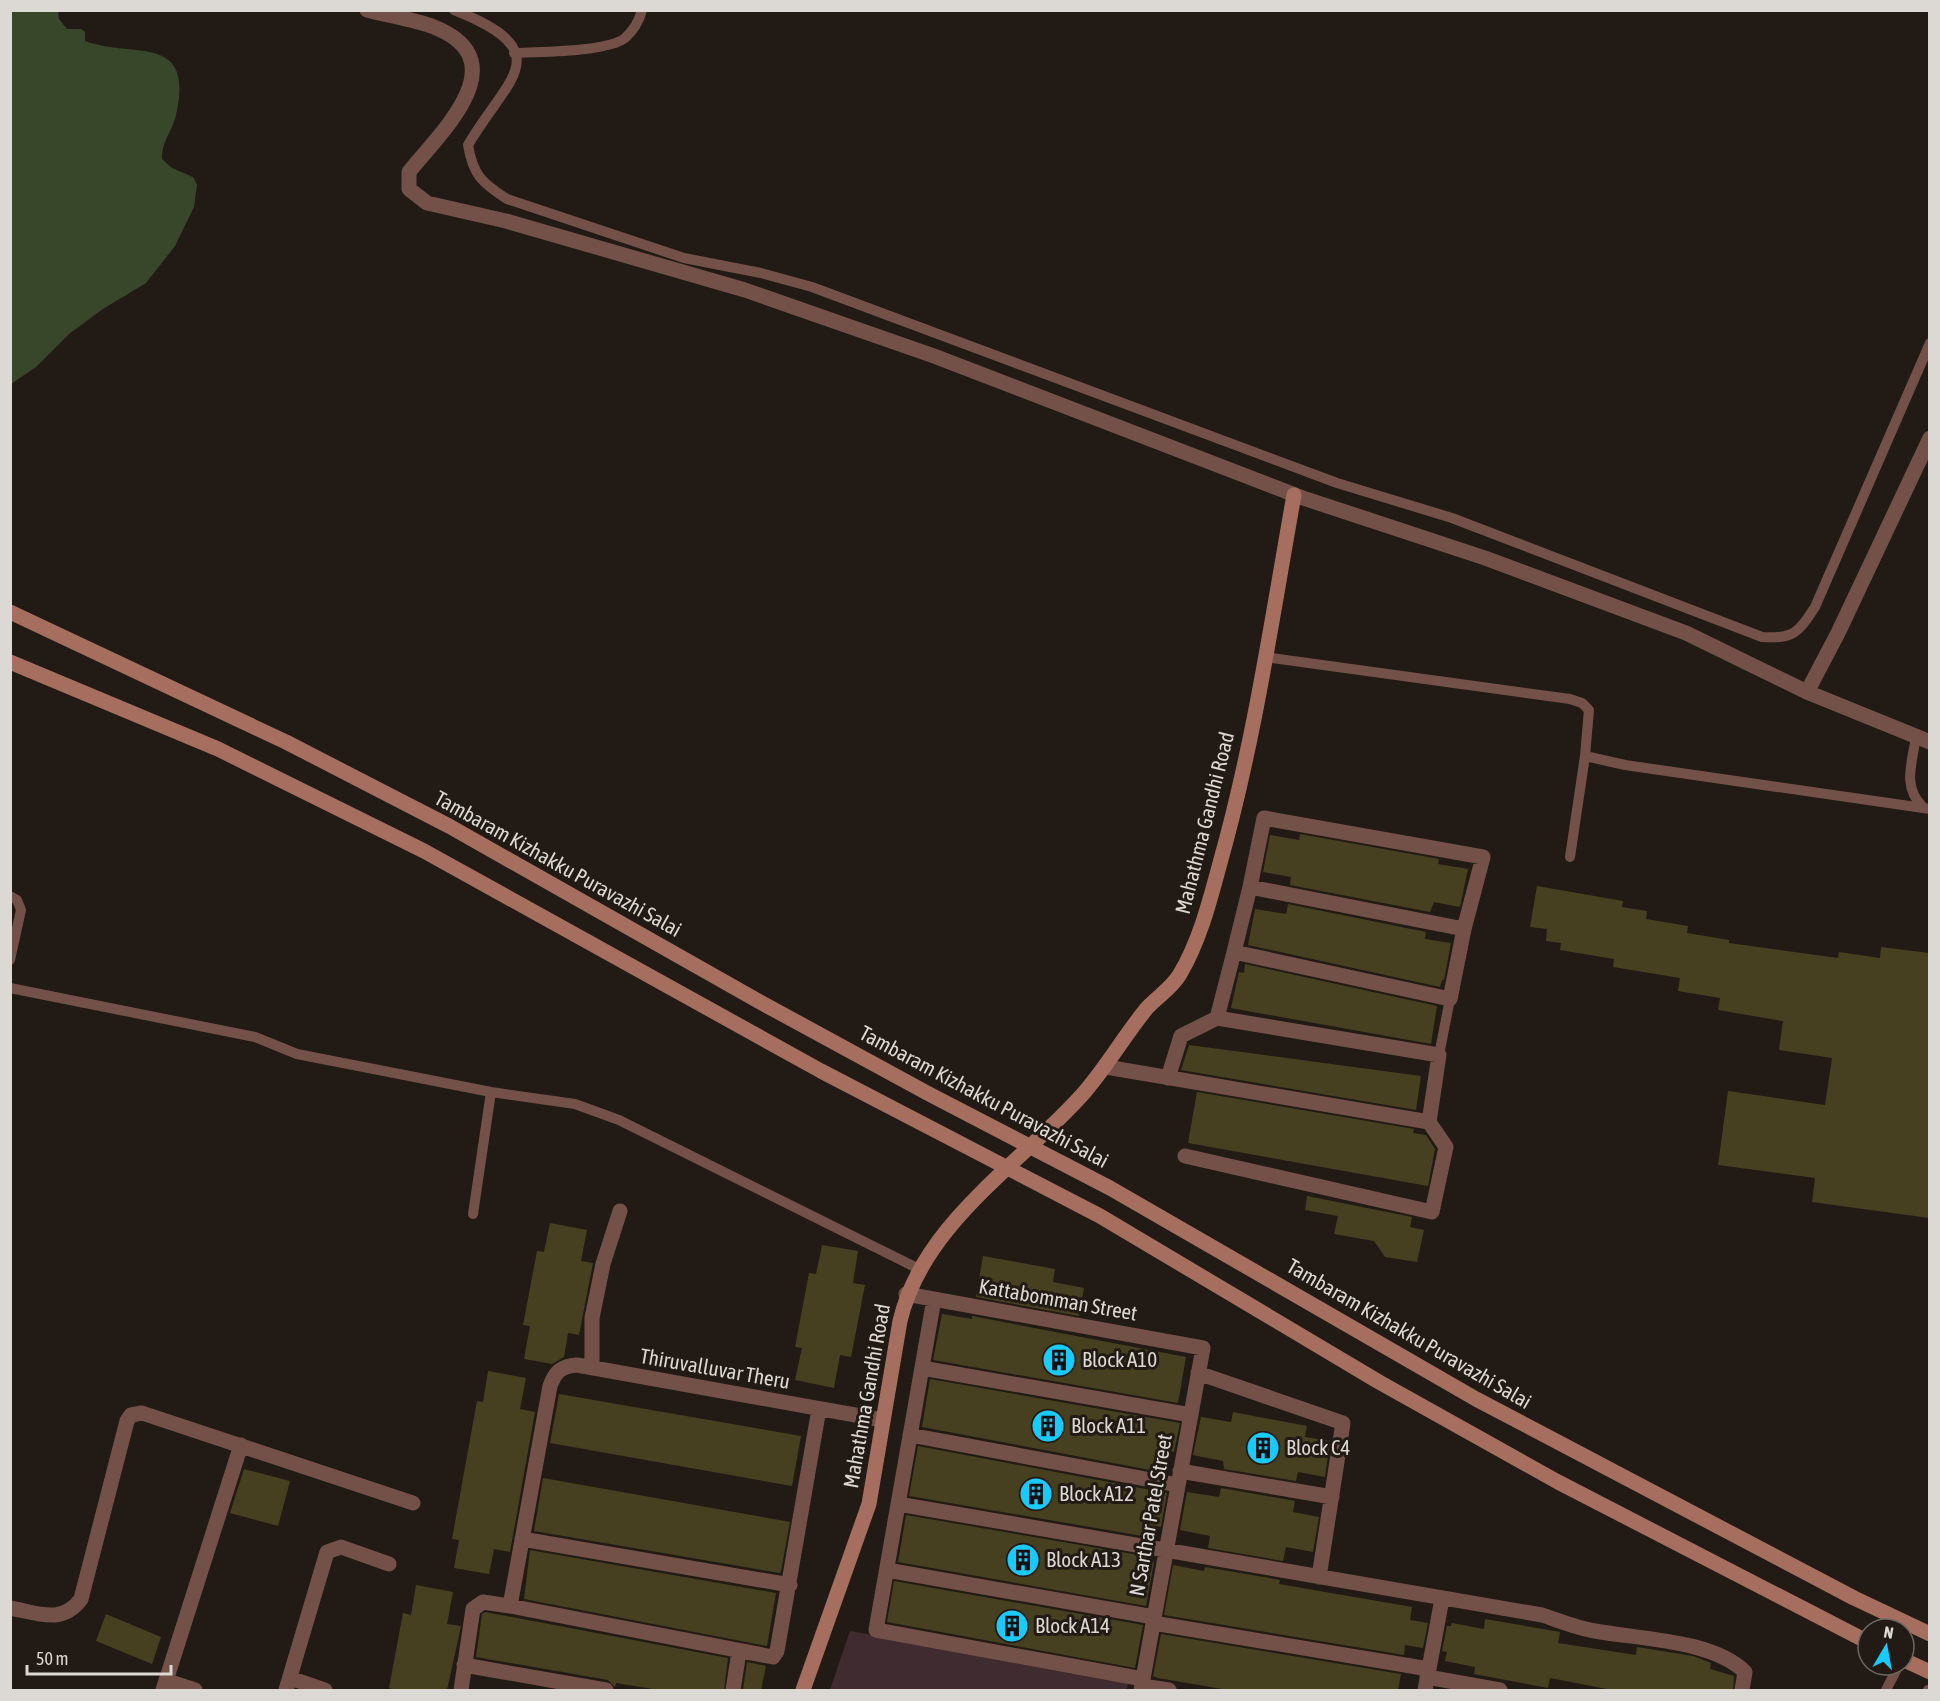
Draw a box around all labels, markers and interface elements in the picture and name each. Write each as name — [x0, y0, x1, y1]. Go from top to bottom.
street label: Mahathma Gandhi Road — [1170, 729, 1238, 916]
street label: Tambaram Kizhakku Puravazhi Salai — [431, 785, 686, 941]
street label: Tambaram Kizhakku Puravazhi Salai — [856, 1020, 1113, 1172]
street label: Tambaram Kizhakku Puravazhi Salai — [1283, 1253, 1536, 1413]
street label: Kattabomman Street — [977, 1273, 1139, 1325]
street label: Mahathma Gandhi Road — [838, 1302, 894, 1490]
building icon: Block A10 — [1041, 1342, 1077, 1378]
street label: Thiruvalluvar Theru — [638, 1343, 792, 1393]
place label: Block A10 — [1082, 1347, 1157, 1371]
building icon: Block A11 — [1030, 1408, 1066, 1444]
place label: Block A11 — [1071, 1413, 1146, 1437]
building icon: Block C4 — [1245, 1430, 1281, 1466]
street label: N Sarthar Patel Street — [1124, 1432, 1176, 1598]
place label: Block C4 — [1286, 1435, 1351, 1459]
building icon: Block A12 — [1018, 1476, 1054, 1512]
place label: Block A12 — [1059, 1481, 1134, 1505]
building icon: Block A13 — [1005, 1542, 1041, 1578]
place label: Block A13 — [1046, 1547, 1121, 1571]
building icon: Block A14 — [994, 1608, 1030, 1644]
place label: Block A14 — [1035, 1613, 1110, 1637]
north arrow — [1856, 1617, 1916, 1677]
text: N — [1882, 1623, 1895, 1642]
scale bar — [27, 1638, 171, 1676]
text: 50 m — [36, 1648, 68, 1669]

